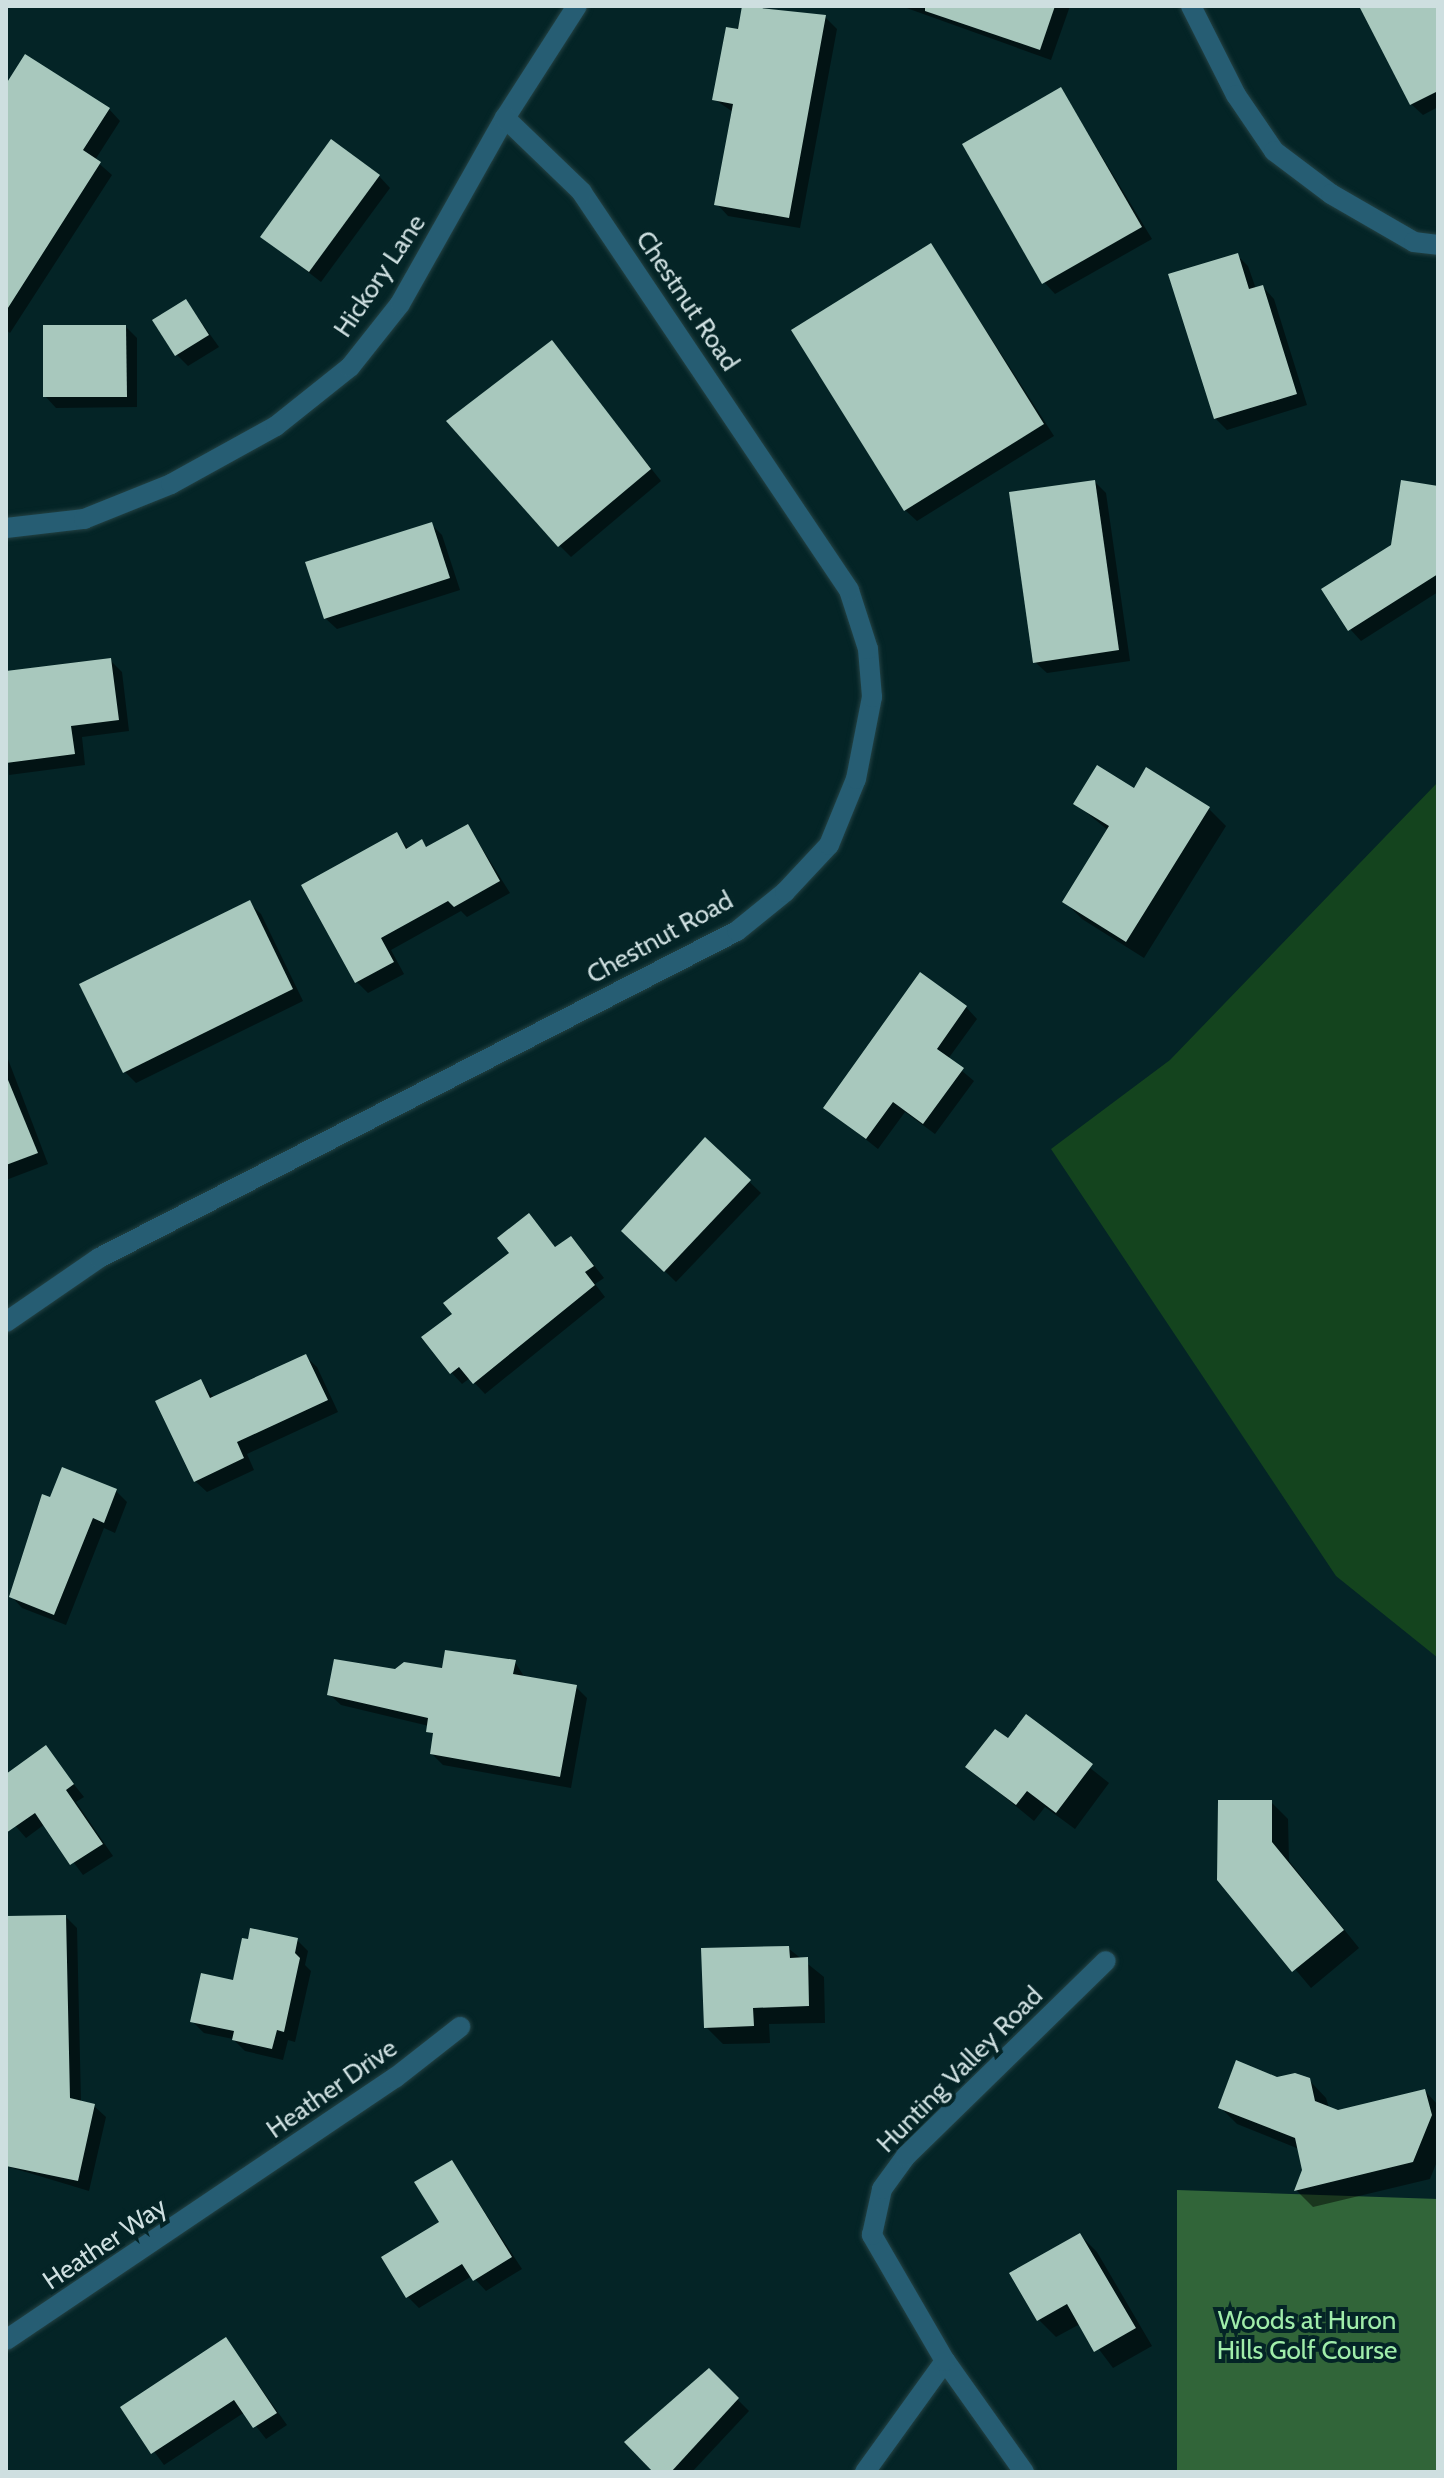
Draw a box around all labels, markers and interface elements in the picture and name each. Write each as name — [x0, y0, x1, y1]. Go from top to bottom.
street label: Hickory Lane — [328, 209, 432, 343]
street label: Chestnut Road — [629, 225, 745, 377]
street label: Chestnut Road — [582, 885, 738, 991]
street label: Hunting Valley Road — [871, 1981, 1049, 2159]
street label: Heather Drive — [261, 2033, 403, 2145]
street label: Heather Way — [37, 2191, 173, 2297]
park label: Woods at Huron Hills Golf Course — [1217, 2305, 1397, 2366]

